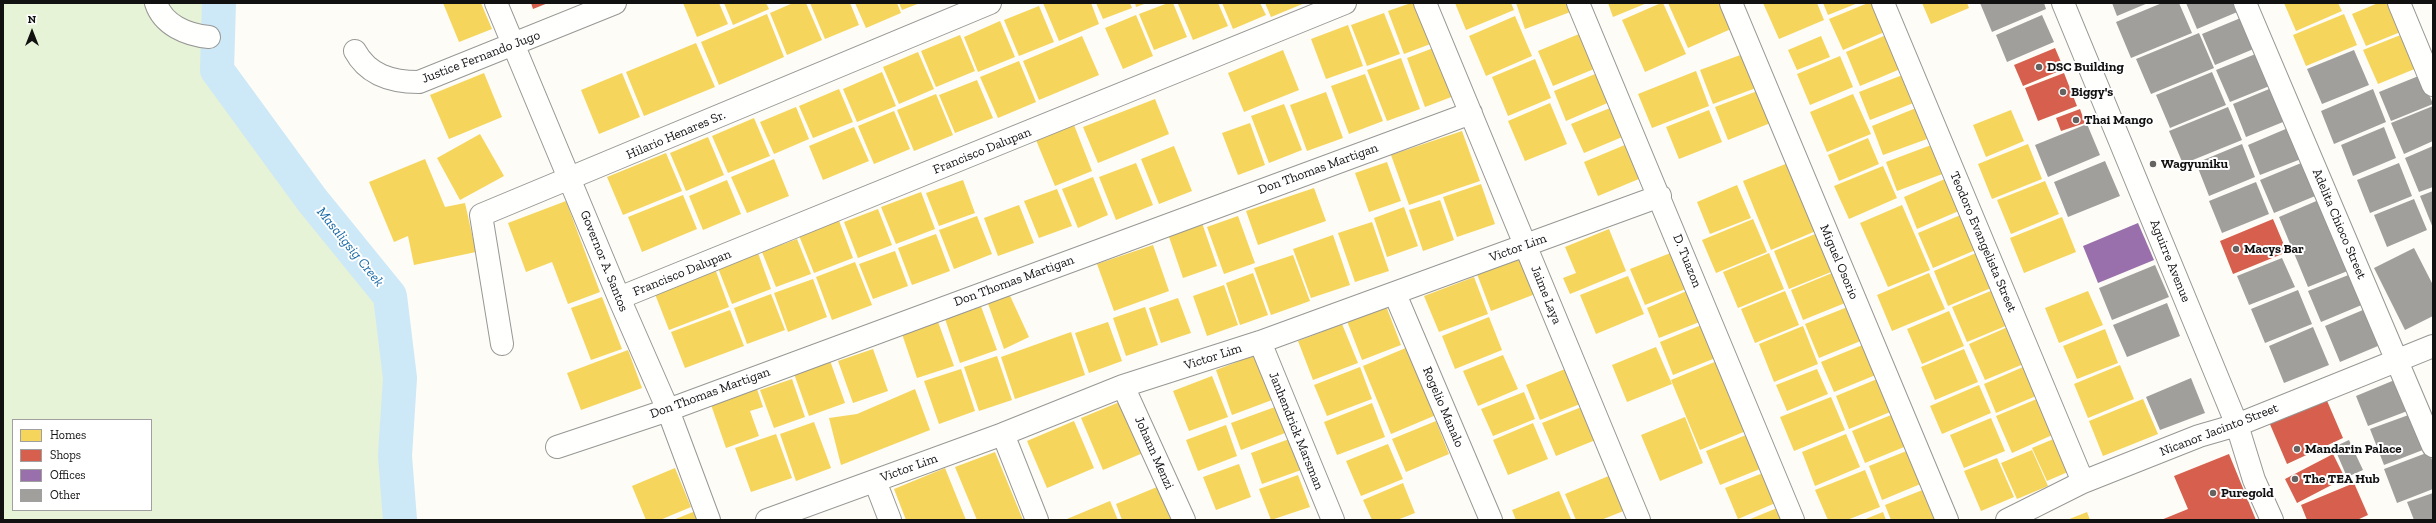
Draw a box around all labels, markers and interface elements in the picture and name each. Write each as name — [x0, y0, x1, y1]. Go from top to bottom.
north arrow — [12, 12, 52, 52]
text: N — [28, 13, 36, 26]
street label: Justice Fernando Jugo — [420, 27, 542, 87]
place label: DSC Building — [2047, 59, 2124, 75]
marker: DSC Building — [2034, 62, 2044, 72]
place label: Biggy's — [2071, 84, 2113, 100]
marker: Biggy's — [2058, 87, 2068, 97]
street label: Hilario Henares Sr. — [624, 107, 728, 163]
place label: Thai Mango — [2084, 112, 2153, 128]
marker: Thai Mango — [2071, 115, 2081, 125]
street label: Francisco Dalupan — [931, 124, 1033, 178]
street label: Don Thomas Martigan — [1256, 140, 1380, 198]
place label: Wagyuniku — [2161, 156, 2228, 172]
marker: Wagyuniku — [2148, 159, 2158, 169]
street label: Adelita Chioco Street — [2309, 166, 2369, 282]
street label: Teodoro Evangelista Street — [1946, 169, 2020, 315]
water label: Masaligsig Creek — [313, 204, 387, 290]
street label: Governor A. Santos — [577, 208, 631, 314]
street label: Aguirre Avenue — [2146, 218, 2194, 304]
street label: Miguel Osorio — [1816, 222, 1862, 302]
street label: Victor Lim — [1487, 230, 1549, 266]
street label: D. Tuazon — [1669, 232, 1705, 290]
place label: Macys Bar — [2244, 241, 2304, 257]
marker: Macys Bar — [2231, 244, 2241, 254]
street label: Francisco Dalupan — [631, 246, 733, 300]
street label: Don Thomas Martigan — [952, 252, 1076, 310]
street label: Jaime Laya — [1527, 263, 1565, 327]
street label: Victor Lim — [1182, 340, 1244, 374]
street label: Don Thomas Martigan — [648, 364, 772, 422]
street label: Rogelio Manalo — [1419, 364, 1467, 450]
street label: Janhendrick Marsman — [1265, 370, 1327, 492]
street label: Nicanor Jacinto Street — [2158, 400, 2280, 460]
street label: Johann Menzi — [1131, 414, 1177, 492]
legend — [12, 419, 152, 511]
text: Homes — [50, 428, 86, 442]
place label: Mandarin Palace — [2305, 441, 2402, 457]
marker: Mandarin Palace — [2292, 444, 2302, 454]
text: Shops — [50, 448, 81, 462]
street label: Victor Lim — [878, 450, 940, 486]
text: Offices — [50, 468, 86, 482]
place label: The TEA Hub — [2303, 471, 2380, 487]
marker: The TEA Hub — [2290, 474, 2300, 484]
place label: Puregold — [2221, 485, 2274, 501]
text: Other — [50, 488, 81, 502]
marker: Puregold — [2208, 488, 2218, 498]

